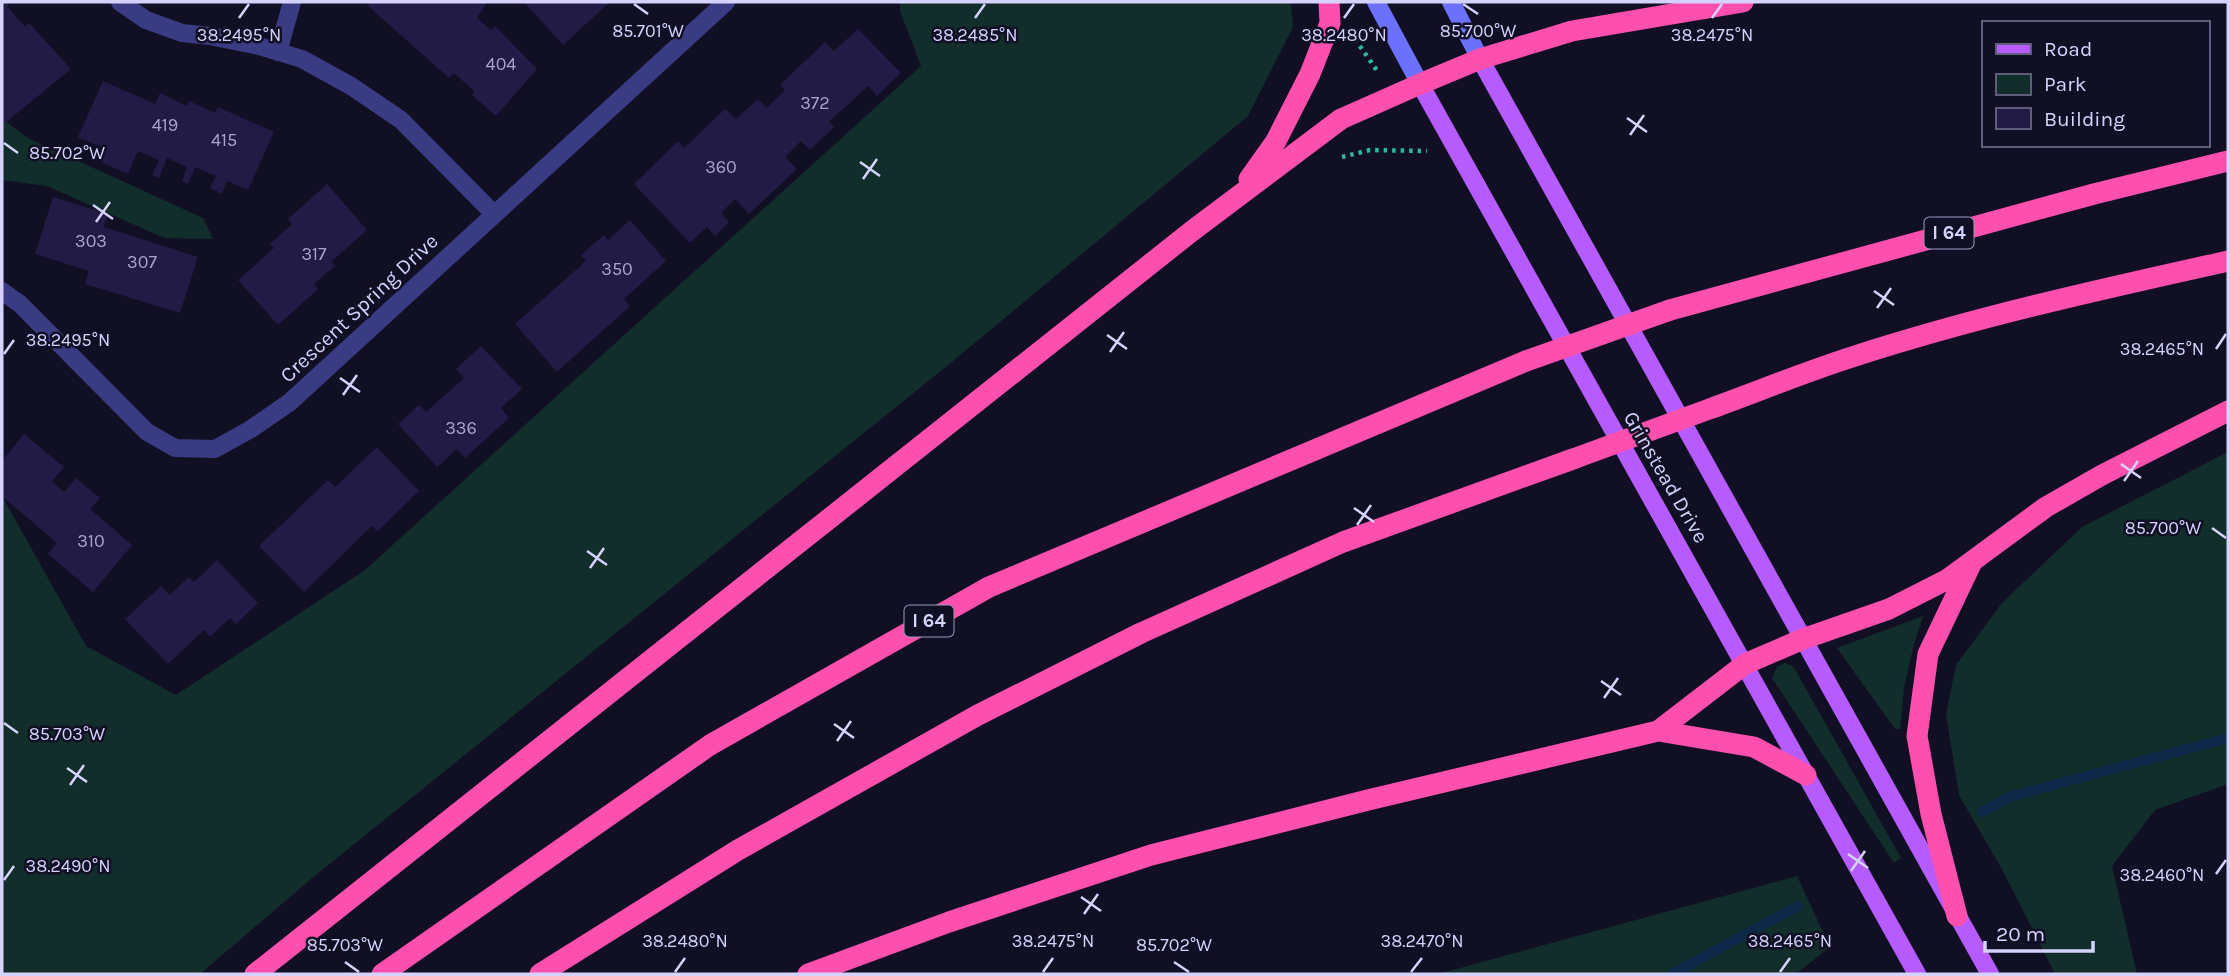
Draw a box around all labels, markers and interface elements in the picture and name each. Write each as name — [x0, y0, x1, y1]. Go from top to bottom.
text: 85.701°W — [612, 20, 684, 42]
text: 85.700°W — [1440, 20, 1516, 42]
legend — [1982, 21, 2209, 147]
text: 38.2495°N — [197, 24, 281, 46]
text: 38.2485°N — [932, 24, 1018, 46]
text: 38.2480°N — [1301, 24, 1387, 46]
text: 38.2475°N — [1671, 24, 1753, 46]
text: Road — [2044, 37, 2092, 61]
house number: 404 — [486, 53, 516, 75]
text: Park — [2044, 72, 2087, 96]
house number: 372 — [800, 92, 830, 114]
text: Building — [2044, 107, 2125, 131]
house number: 419 — [152, 114, 178, 136]
house number: 415 — [211, 129, 237, 151]
text: 85.702°W — [29, 142, 105, 164]
house number: 360 — [705, 156, 737, 178]
road number: I 64 — [1924, 218, 1974, 248]
street label: Crescent Spring Drive — [275, 229, 443, 387]
house number: 303 — [75, 230, 107, 252]
house number: 317 — [301, 243, 327, 265]
house number: 307 — [127, 251, 157, 273]
house number: 350 — [601, 258, 633, 280]
text: 38.2495°N — [26, 329, 110, 351]
text: 38.2465°N — [2120, 338, 2204, 360]
street label: Grinstead Drive — [1619, 407, 1713, 547]
house number: 336 — [445, 417, 477, 439]
text: 85.700°W — [2125, 517, 2201, 539]
house number: 310 — [77, 530, 105, 552]
road number: I 64 — [904, 606, 954, 636]
text: 85.703°W — [29, 723, 105, 745]
text: 38.2490°N — [26, 855, 110, 877]
text: 38.2460°N — [2120, 864, 2204, 886]
scale bar — [1985, 909, 2094, 953]
text: 20 m — [1996, 922, 2045, 946]
text: 38.2480°N — [642, 930, 728, 952]
text: 38.2475°N — [1012, 930, 1094, 952]
text: 38.2470°N — [1381, 930, 1463, 952]
text: 38.2465°N — [1748, 930, 1832, 952]
text: 85.703°W — [307, 934, 383, 956]
text: 85.702°W — [1136, 934, 1212, 956]

